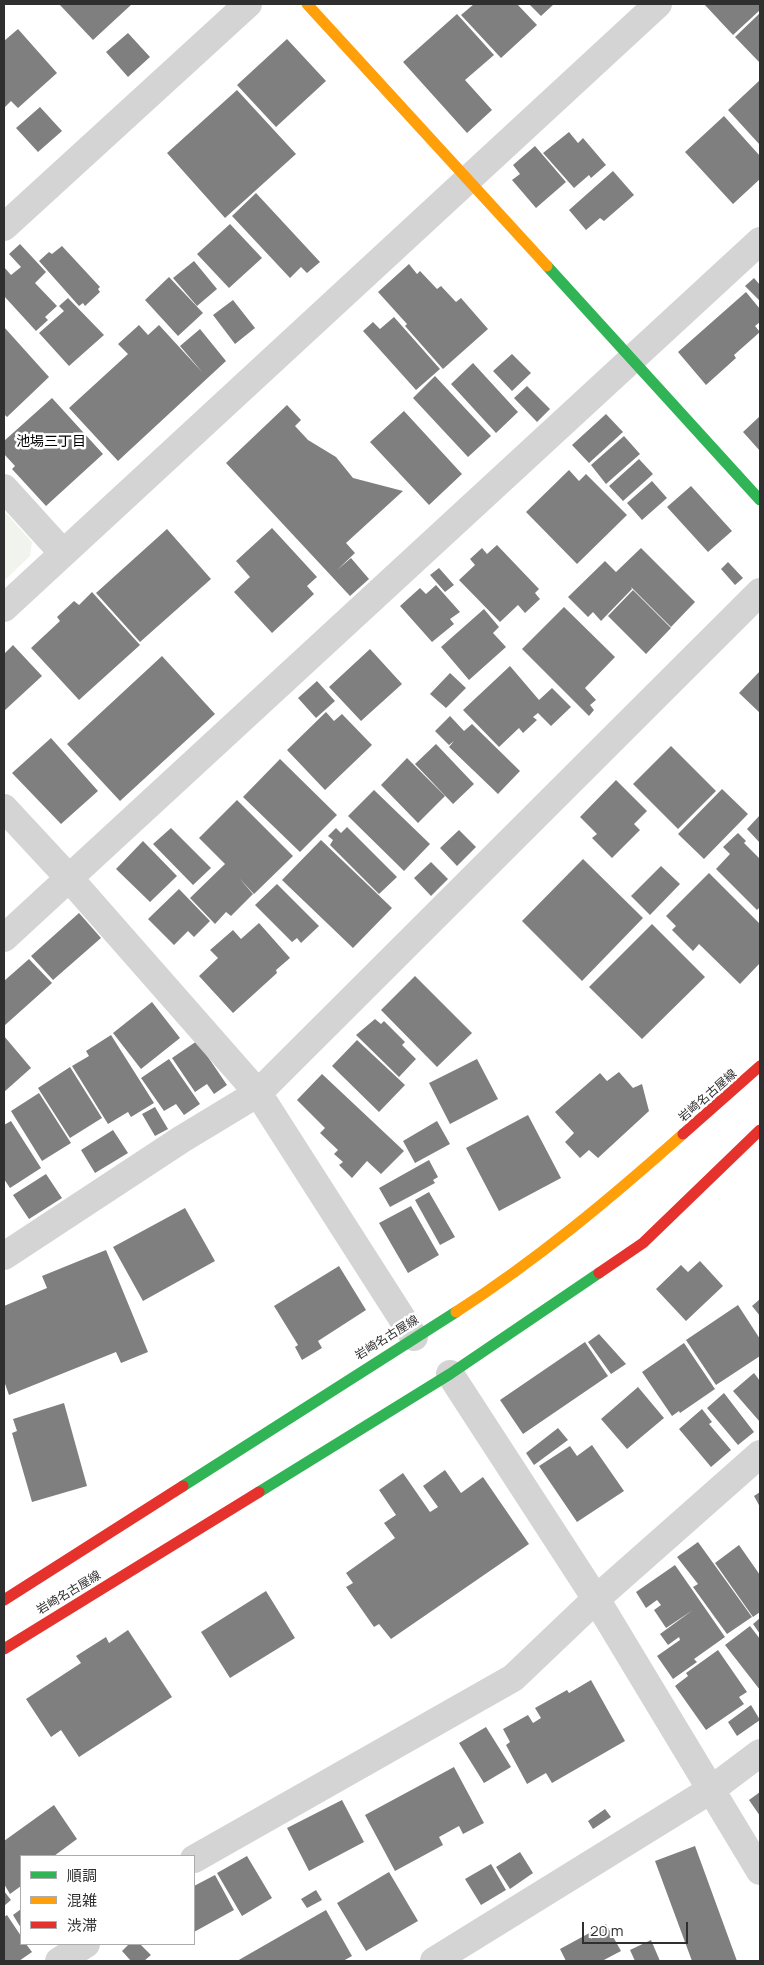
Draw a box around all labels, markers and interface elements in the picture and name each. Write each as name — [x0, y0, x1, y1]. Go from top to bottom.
district label: 池場三丁目 — [16, 434, 86, 450]
street label: 岩崎名古屋線 — [676, 1067, 740, 1125]
street label: 岩崎名古屋線 — [353, 1313, 421, 1363]
street label: 岩崎名古屋線 — [34, 1568, 104, 1618]
legend — [20, 1855, 195, 1945]
text: 順調 — [67, 1865, 97, 1886]
text: 混雑 — [67, 1890, 97, 1911]
scale bar — [584, 1912, 690, 1944]
text: 渋滞 — [67, 1915, 97, 1936]
text: 20 m — [590, 1920, 623, 1941]

